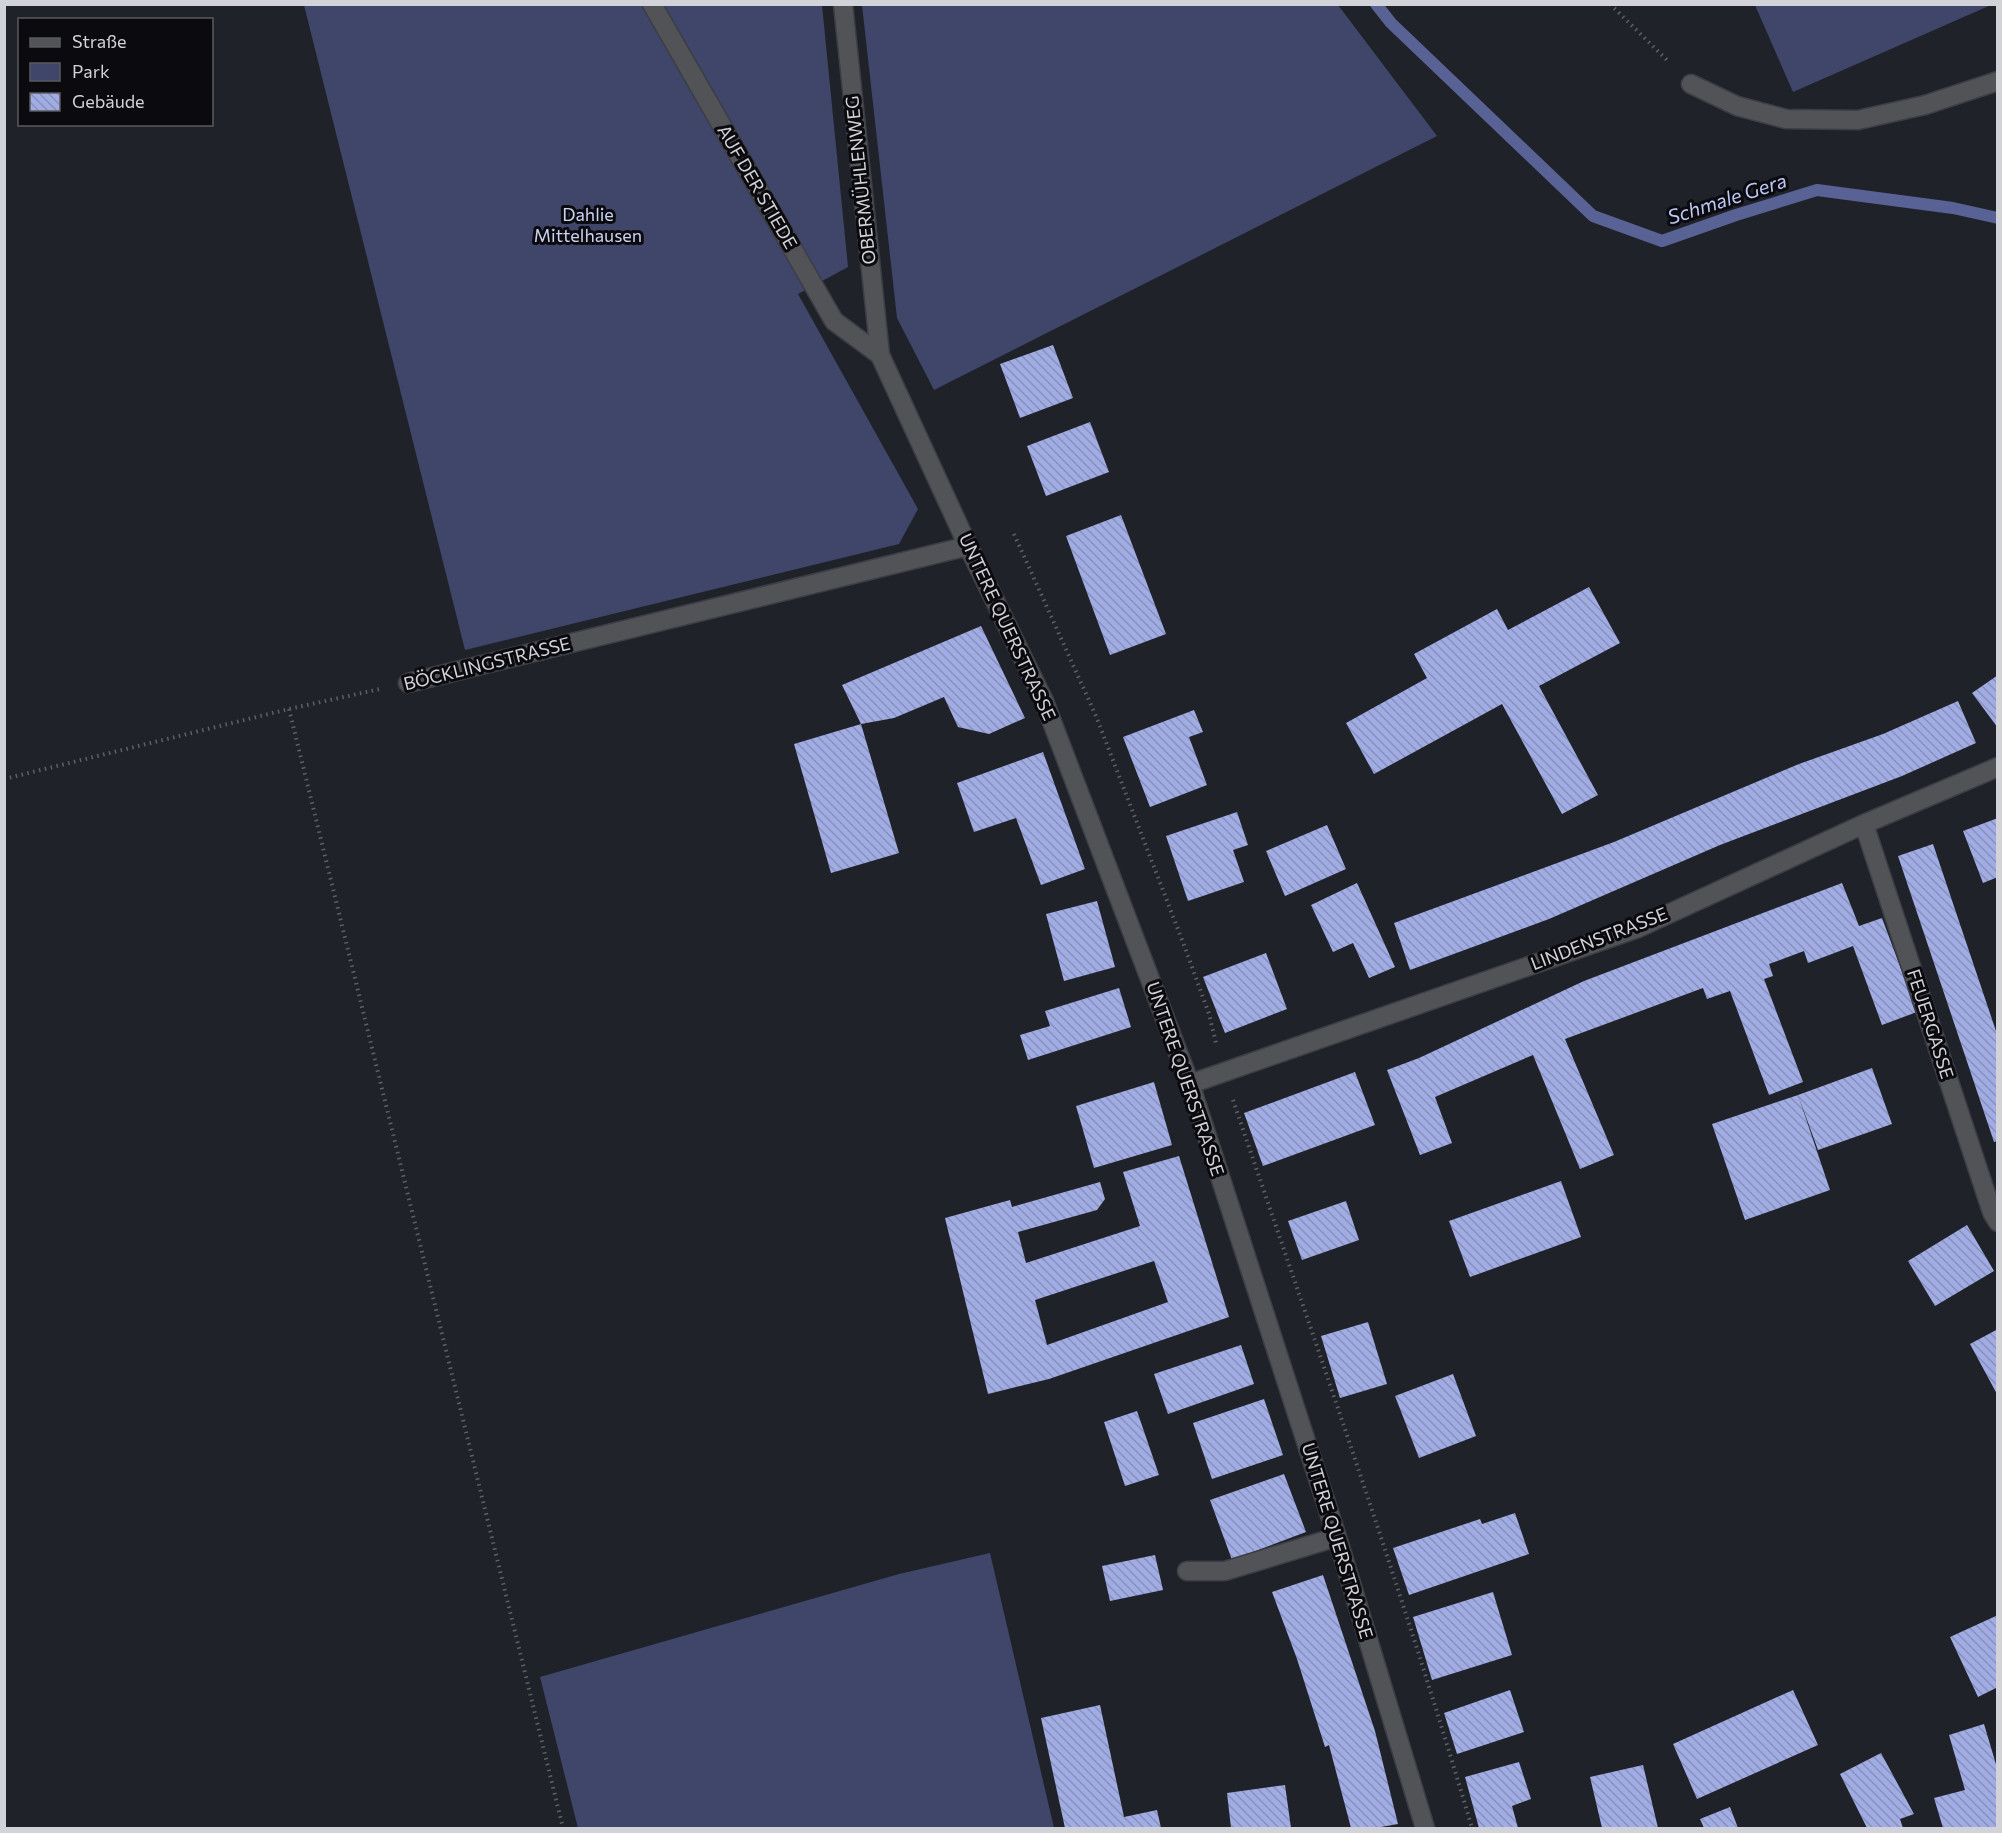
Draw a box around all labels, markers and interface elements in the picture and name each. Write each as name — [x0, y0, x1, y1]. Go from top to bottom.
legend — [18, 18, 213, 126]
text: Straße — [72, 30, 127, 52]
text: Park — [72, 60, 110, 82]
text: Gebäude — [72, 90, 145, 112]
street label: OBERMÜHLENWEG — [840, 95, 880, 266]
street label: AUF DER STIEDE — [713, 120, 802, 253]
water label: Schmale Gera — [1664, 167, 1789, 229]
park label: Dahlie Mittelhausen — [534, 203, 642, 246]
street label: UNTERE QUERSTRASSE — [955, 530, 1061, 724]
street label: BÖCKLINGSTRASSE — [401, 632, 572, 694]
street label: LINDENSTRASSE — [1527, 902, 1670, 974]
street label: FEUERGASSE — [1903, 966, 1959, 1081]
street label: UNTERE QUERSTRASSE — [1142, 979, 1230, 1179]
street label: UNTERE QUERSTRASSE — [1298, 1440, 1378, 1641]

